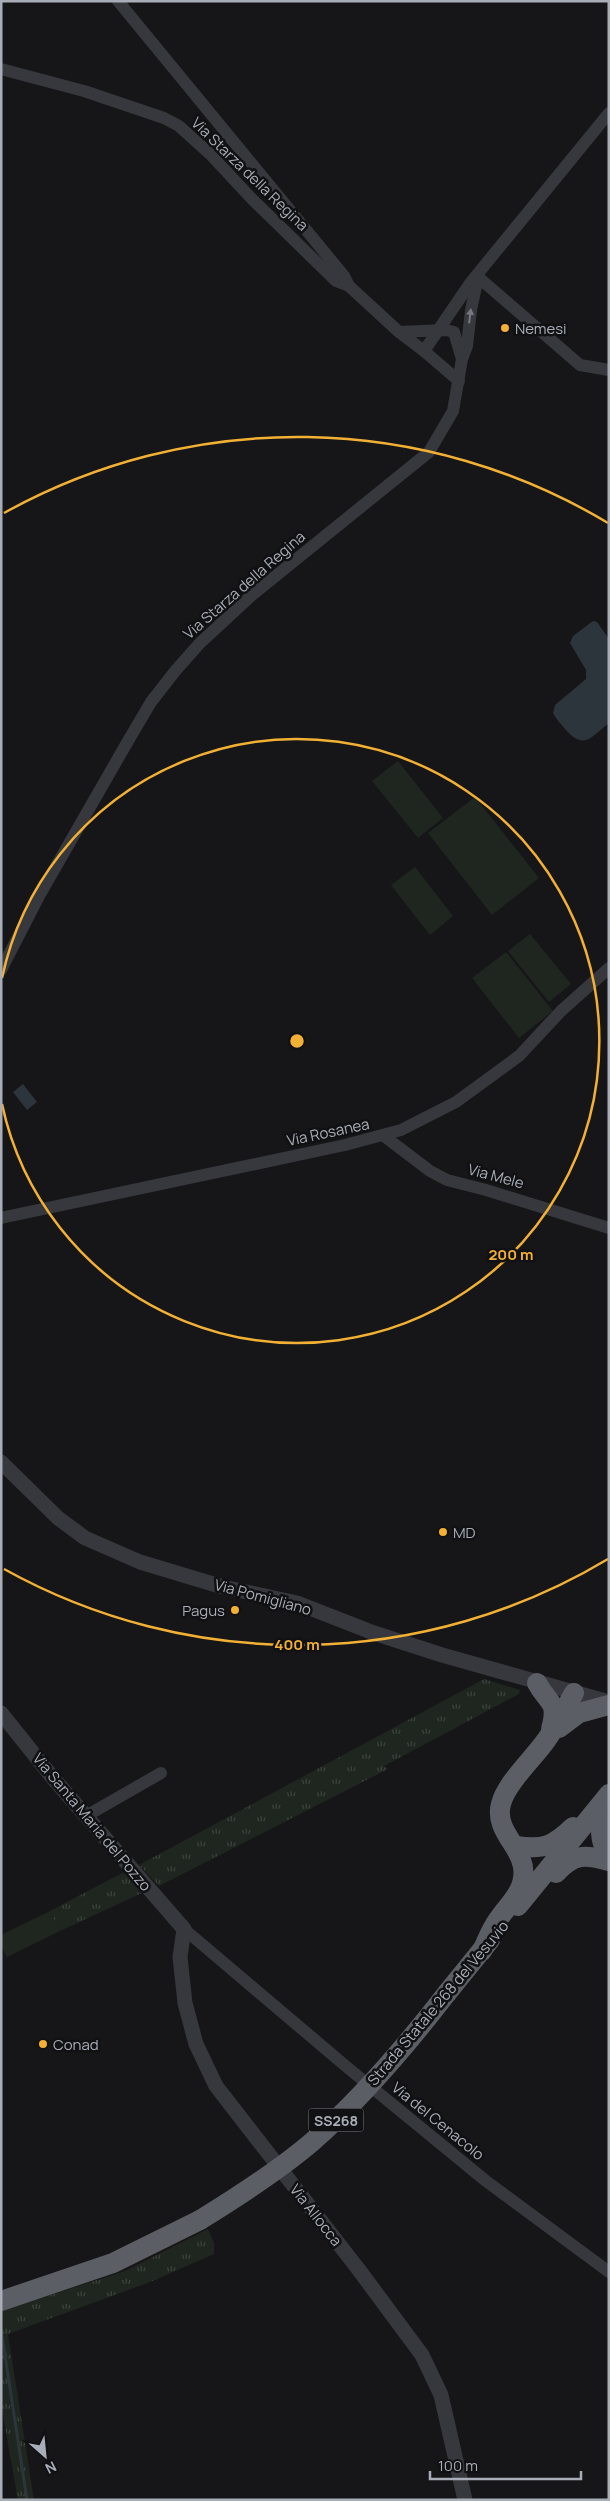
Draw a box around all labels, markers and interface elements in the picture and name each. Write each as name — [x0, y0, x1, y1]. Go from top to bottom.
street label: Via Starza della Regina — [187, 113, 313, 235]
one-way arrow — [466, 307, 474, 323]
place label: Nemesi — [515, 318, 567, 339]
marker: Nemesi — [499, 322, 511, 334]
street label: Via Starza della Regina — [179, 526, 309, 644]
centre of rings — [288, 1032, 306, 1050]
street label: Via Rosanea — [285, 1113, 371, 1151]
street label: Via Mele — [466, 1158, 527, 1194]
text: 200 m — [488, 1244, 534, 1265]
place label: MD — [453, 1522, 476, 1543]
marker: MD — [437, 1526, 449, 1538]
street label: Via Pomigliano — [212, 1574, 314, 1620]
place label: Pagus — [182, 1600, 225, 1621]
marker: Pagus — [229, 1604, 241, 1616]
text: 400 m — [274, 1634, 320, 1655]
street label: Via Santa Maria del Pozzo — [28, 1748, 156, 1896]
street label: Strada Statale 268 del Vesuvio — [363, 1916, 513, 2090]
place label: Conad — [53, 2034, 99, 2055]
marker: Conad — [37, 2038, 49, 2050]
street label: Via del Cenacolo — [387, 2077, 489, 2165]
road number: SS268 — [308, 2108, 364, 2132]
street label: Via Allocca — [285, 2180, 347, 2250]
north arrow — [20, 2431, 70, 2481]
scale bar — [430, 2448, 581, 2480]
text: 100 m — [438, 2455, 478, 2476]
text: N — [42, 2457, 60, 2479]

